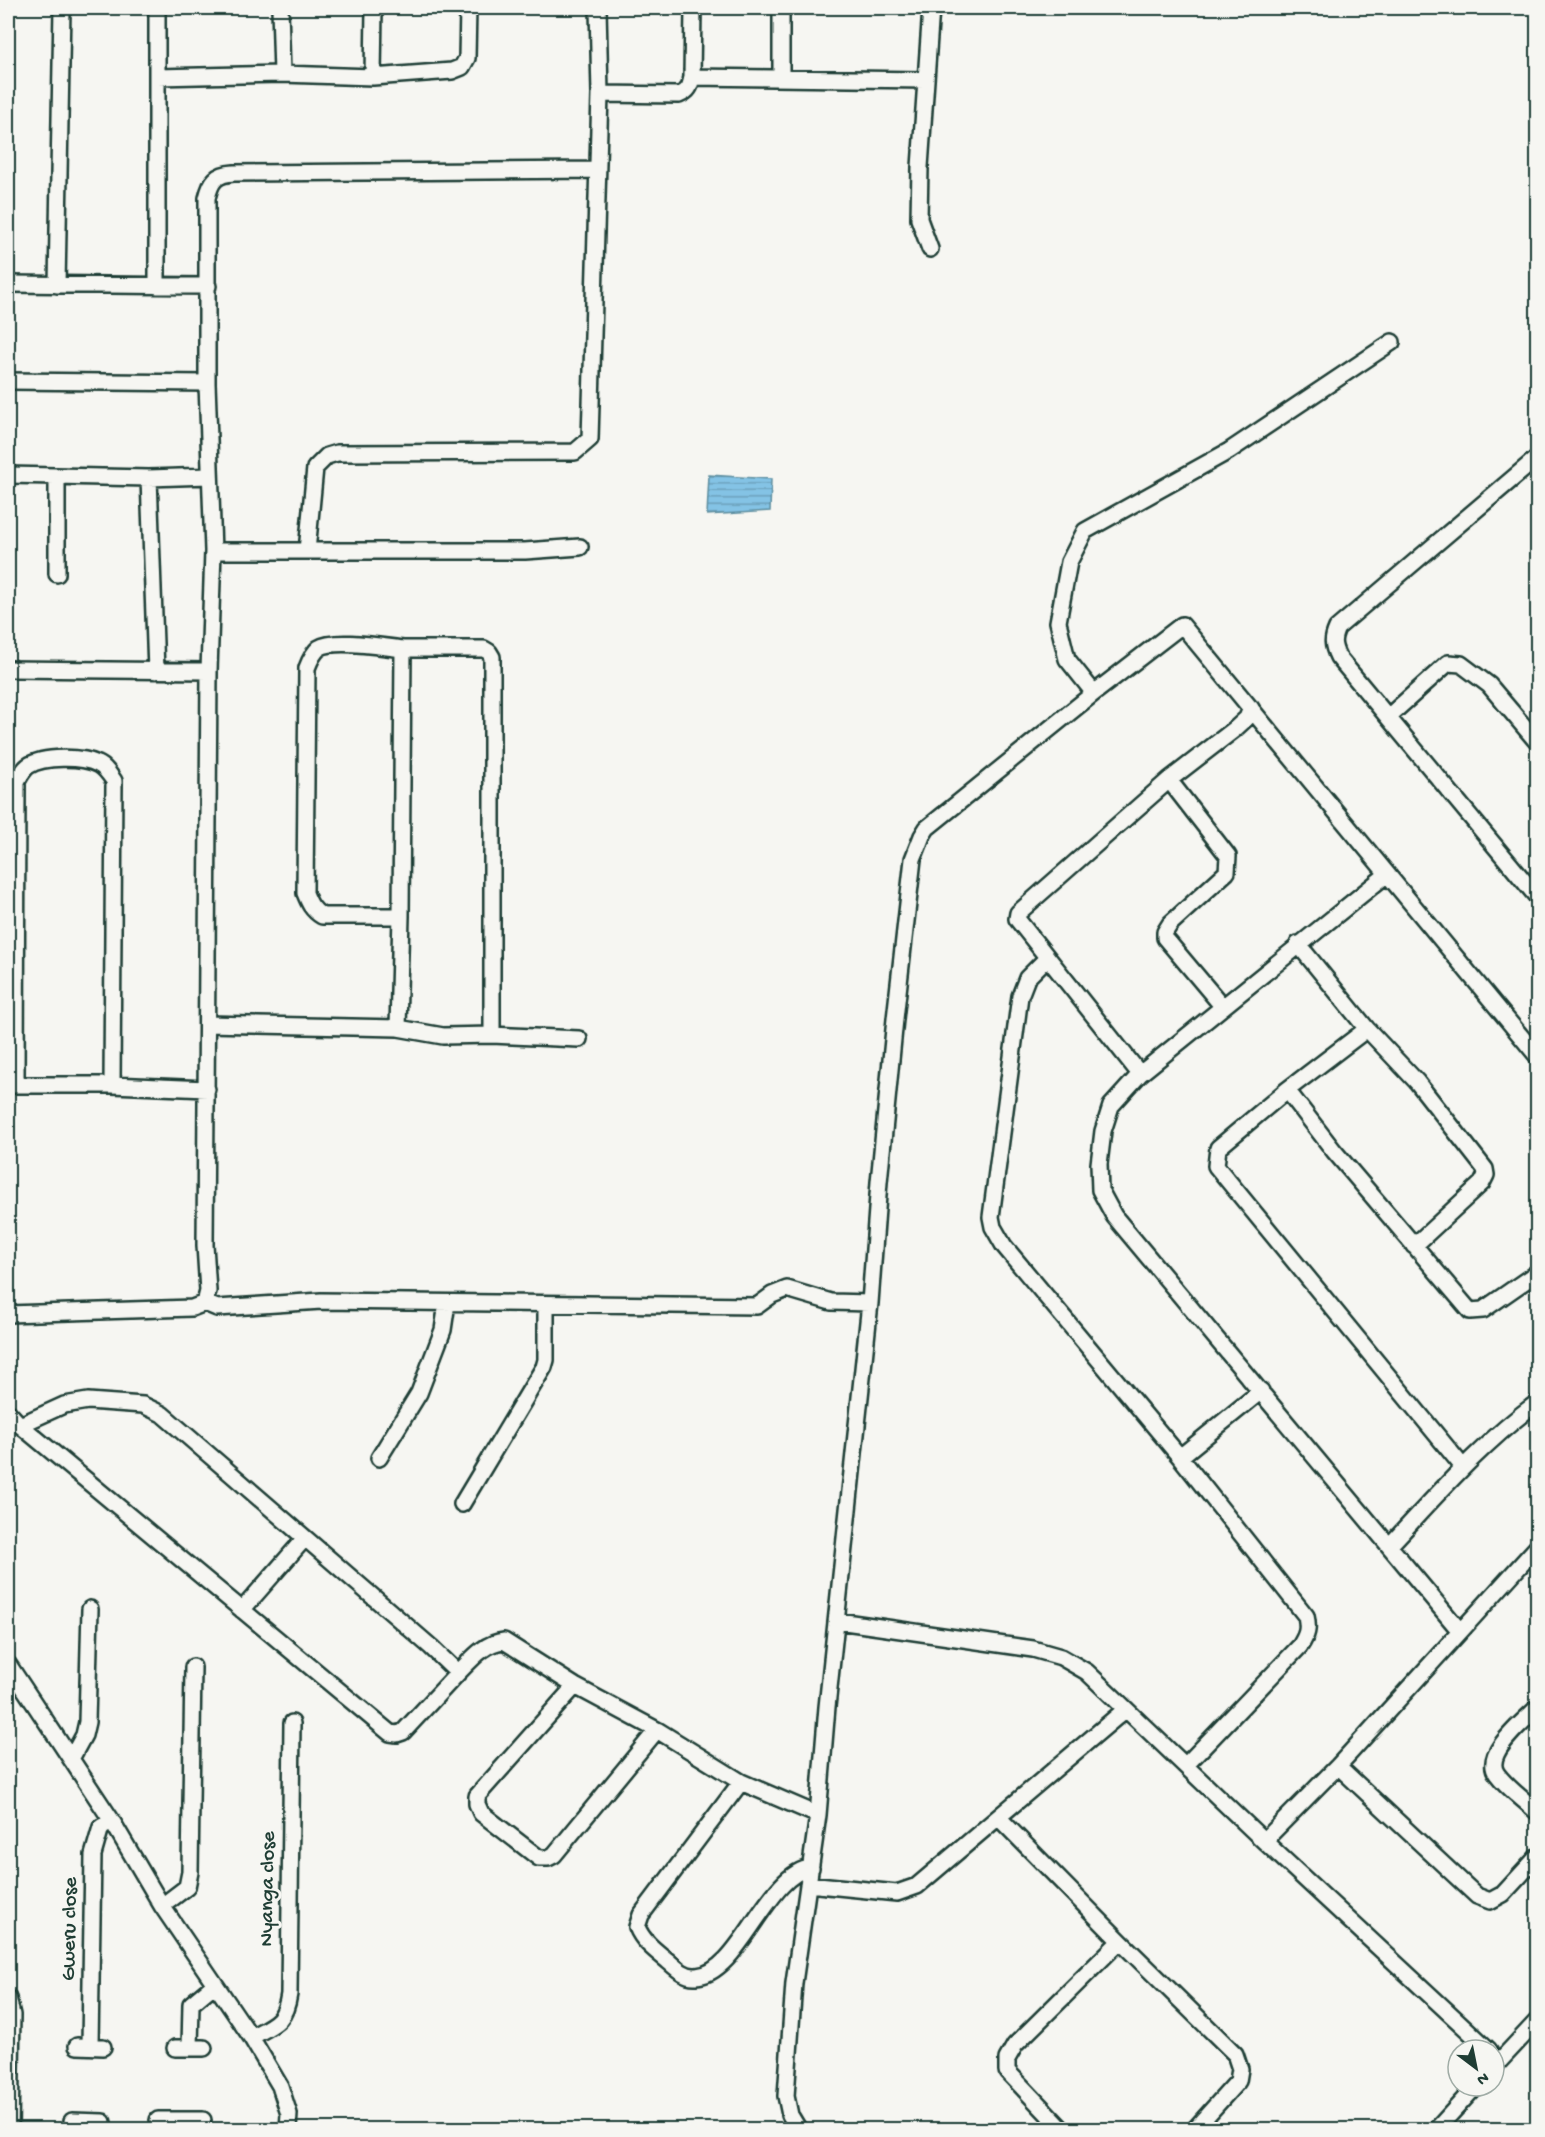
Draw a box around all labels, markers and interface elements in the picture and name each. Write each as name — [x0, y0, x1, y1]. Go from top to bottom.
street label: Nyanga close — [255, 1830, 283, 1947]
street label: Gweru close — [58, 1876, 84, 1981]
north arrow — [1446, 2038, 1506, 2098]
text: N — [1472, 2067, 1492, 2089]

